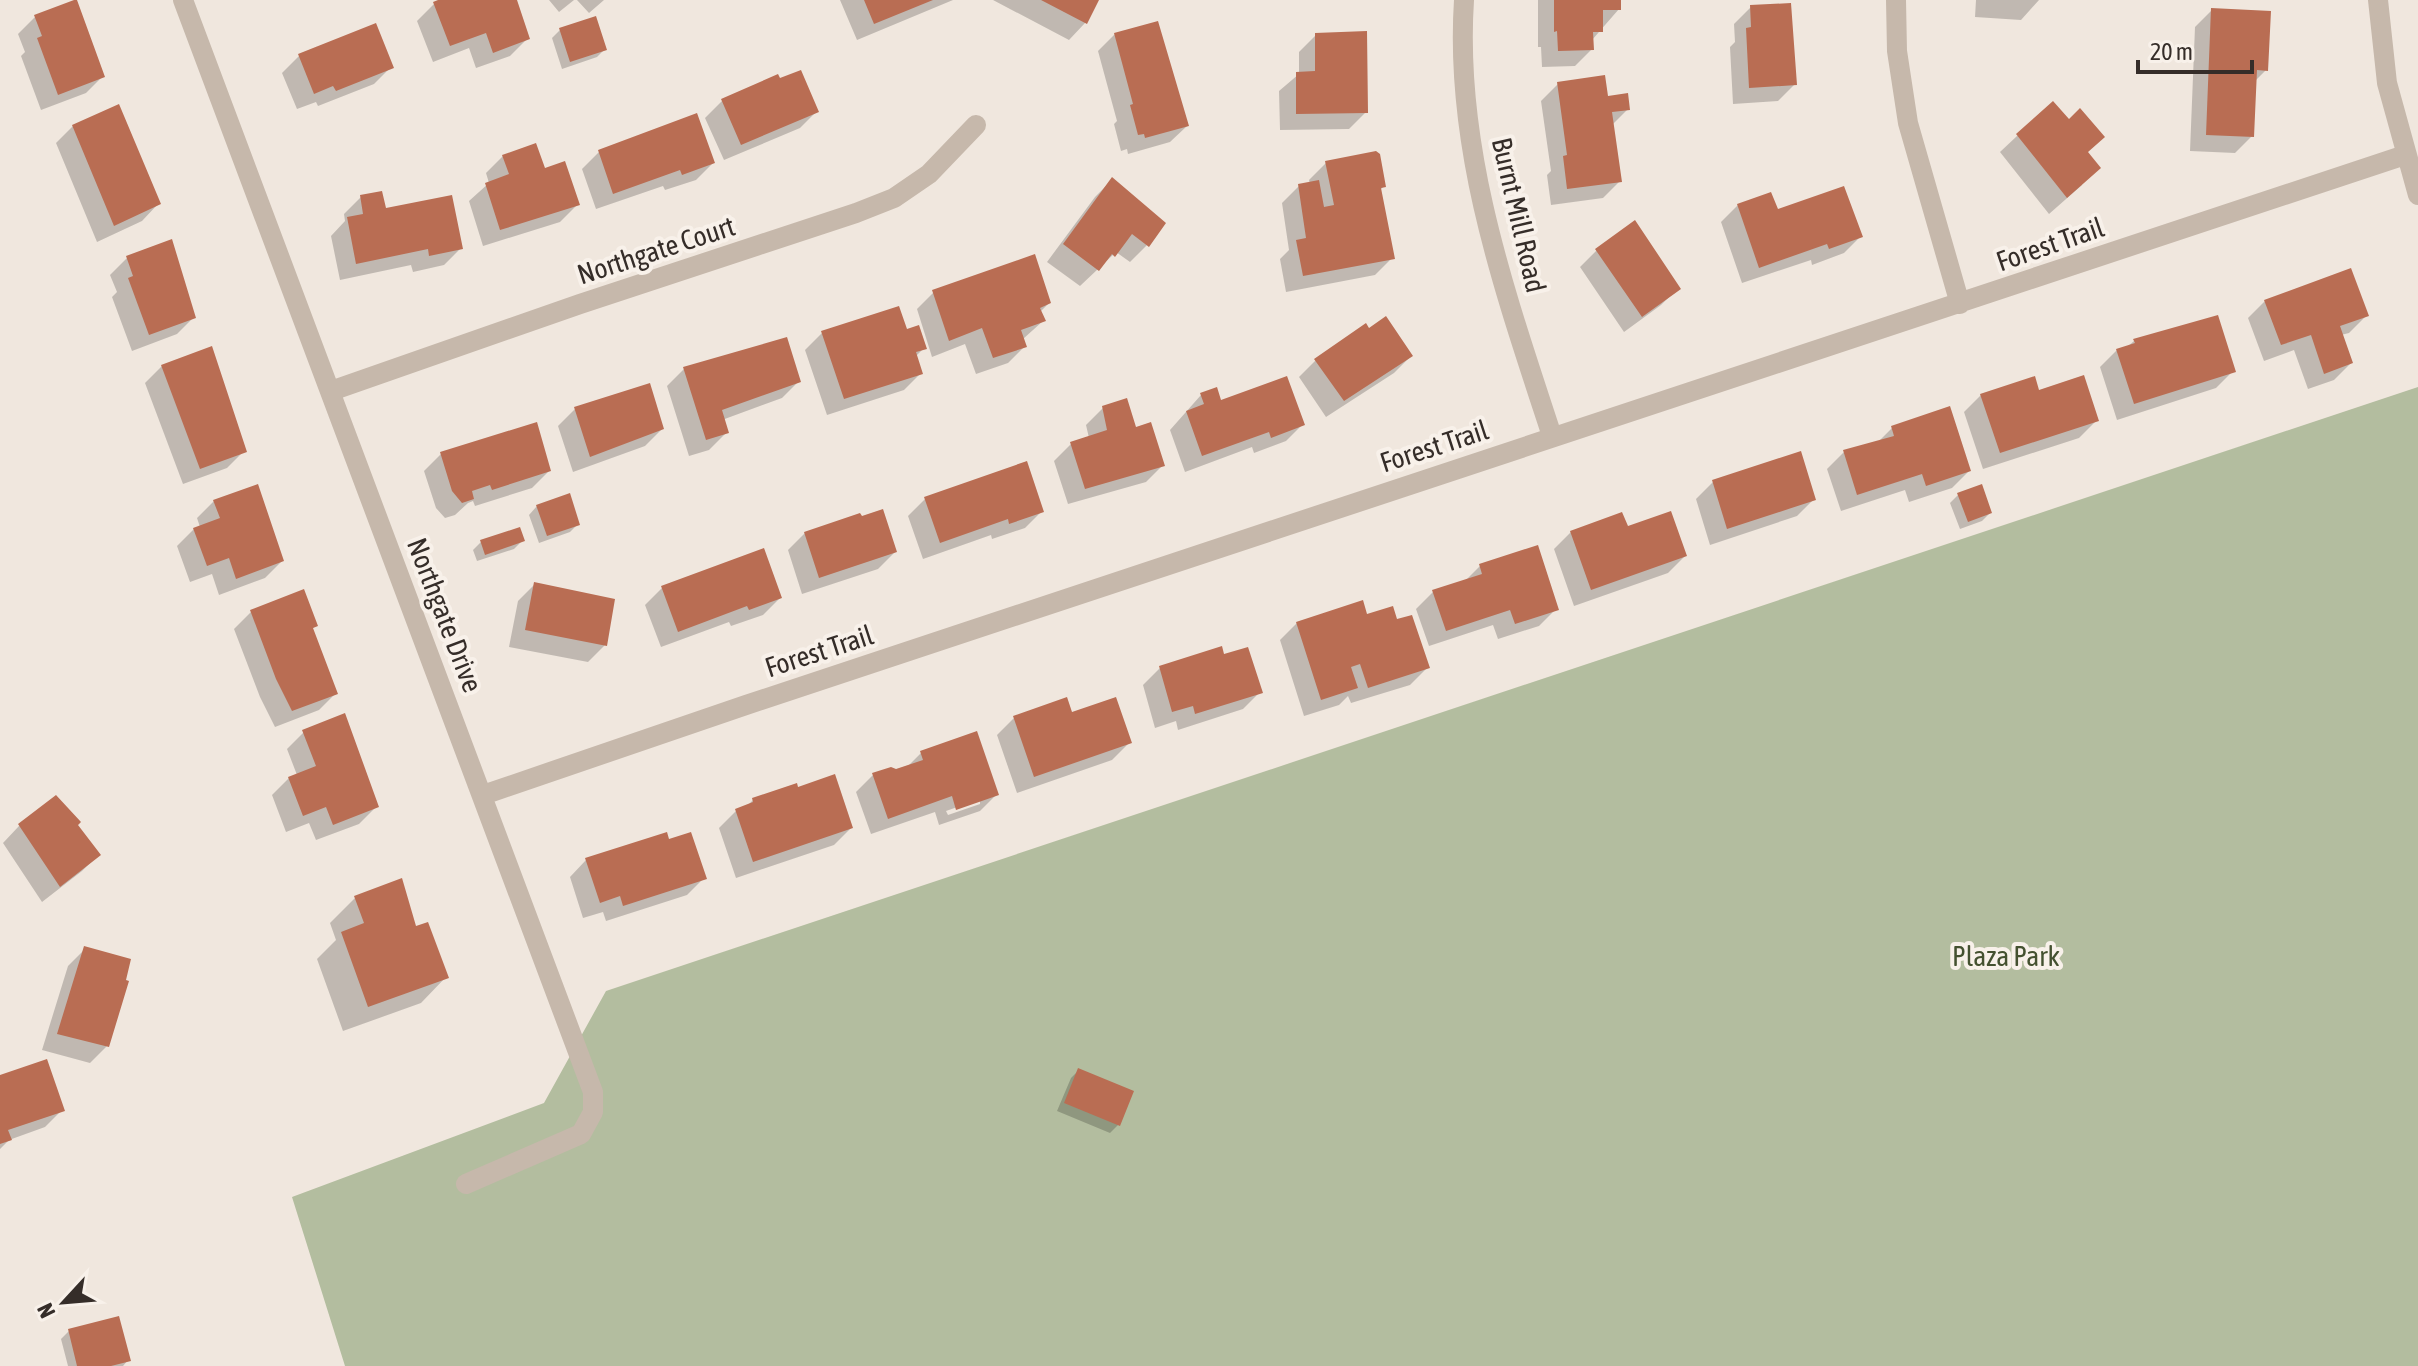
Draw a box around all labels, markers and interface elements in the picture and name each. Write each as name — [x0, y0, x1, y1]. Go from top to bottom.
scale bar — [2138, 24, 2252, 74]
text: 20 m — [2150, 38, 2193, 65]
street label: Burnt Mill Road — [1486, 134, 1552, 296]
street label: Northgate Court — [573, 210, 739, 290]
street label: Forest Trail — [1992, 210, 2109, 277]
street label: Forest Trail — [1376, 413, 1493, 478]
street label: Northgate Drive — [401, 533, 489, 697]
street label: Forest Trail — [761, 618, 878, 683]
park label: Plaza Park — [1952, 940, 2060, 972]
north arrow — [24, 1262, 104, 1342]
text: N — [31, 1299, 61, 1322]

